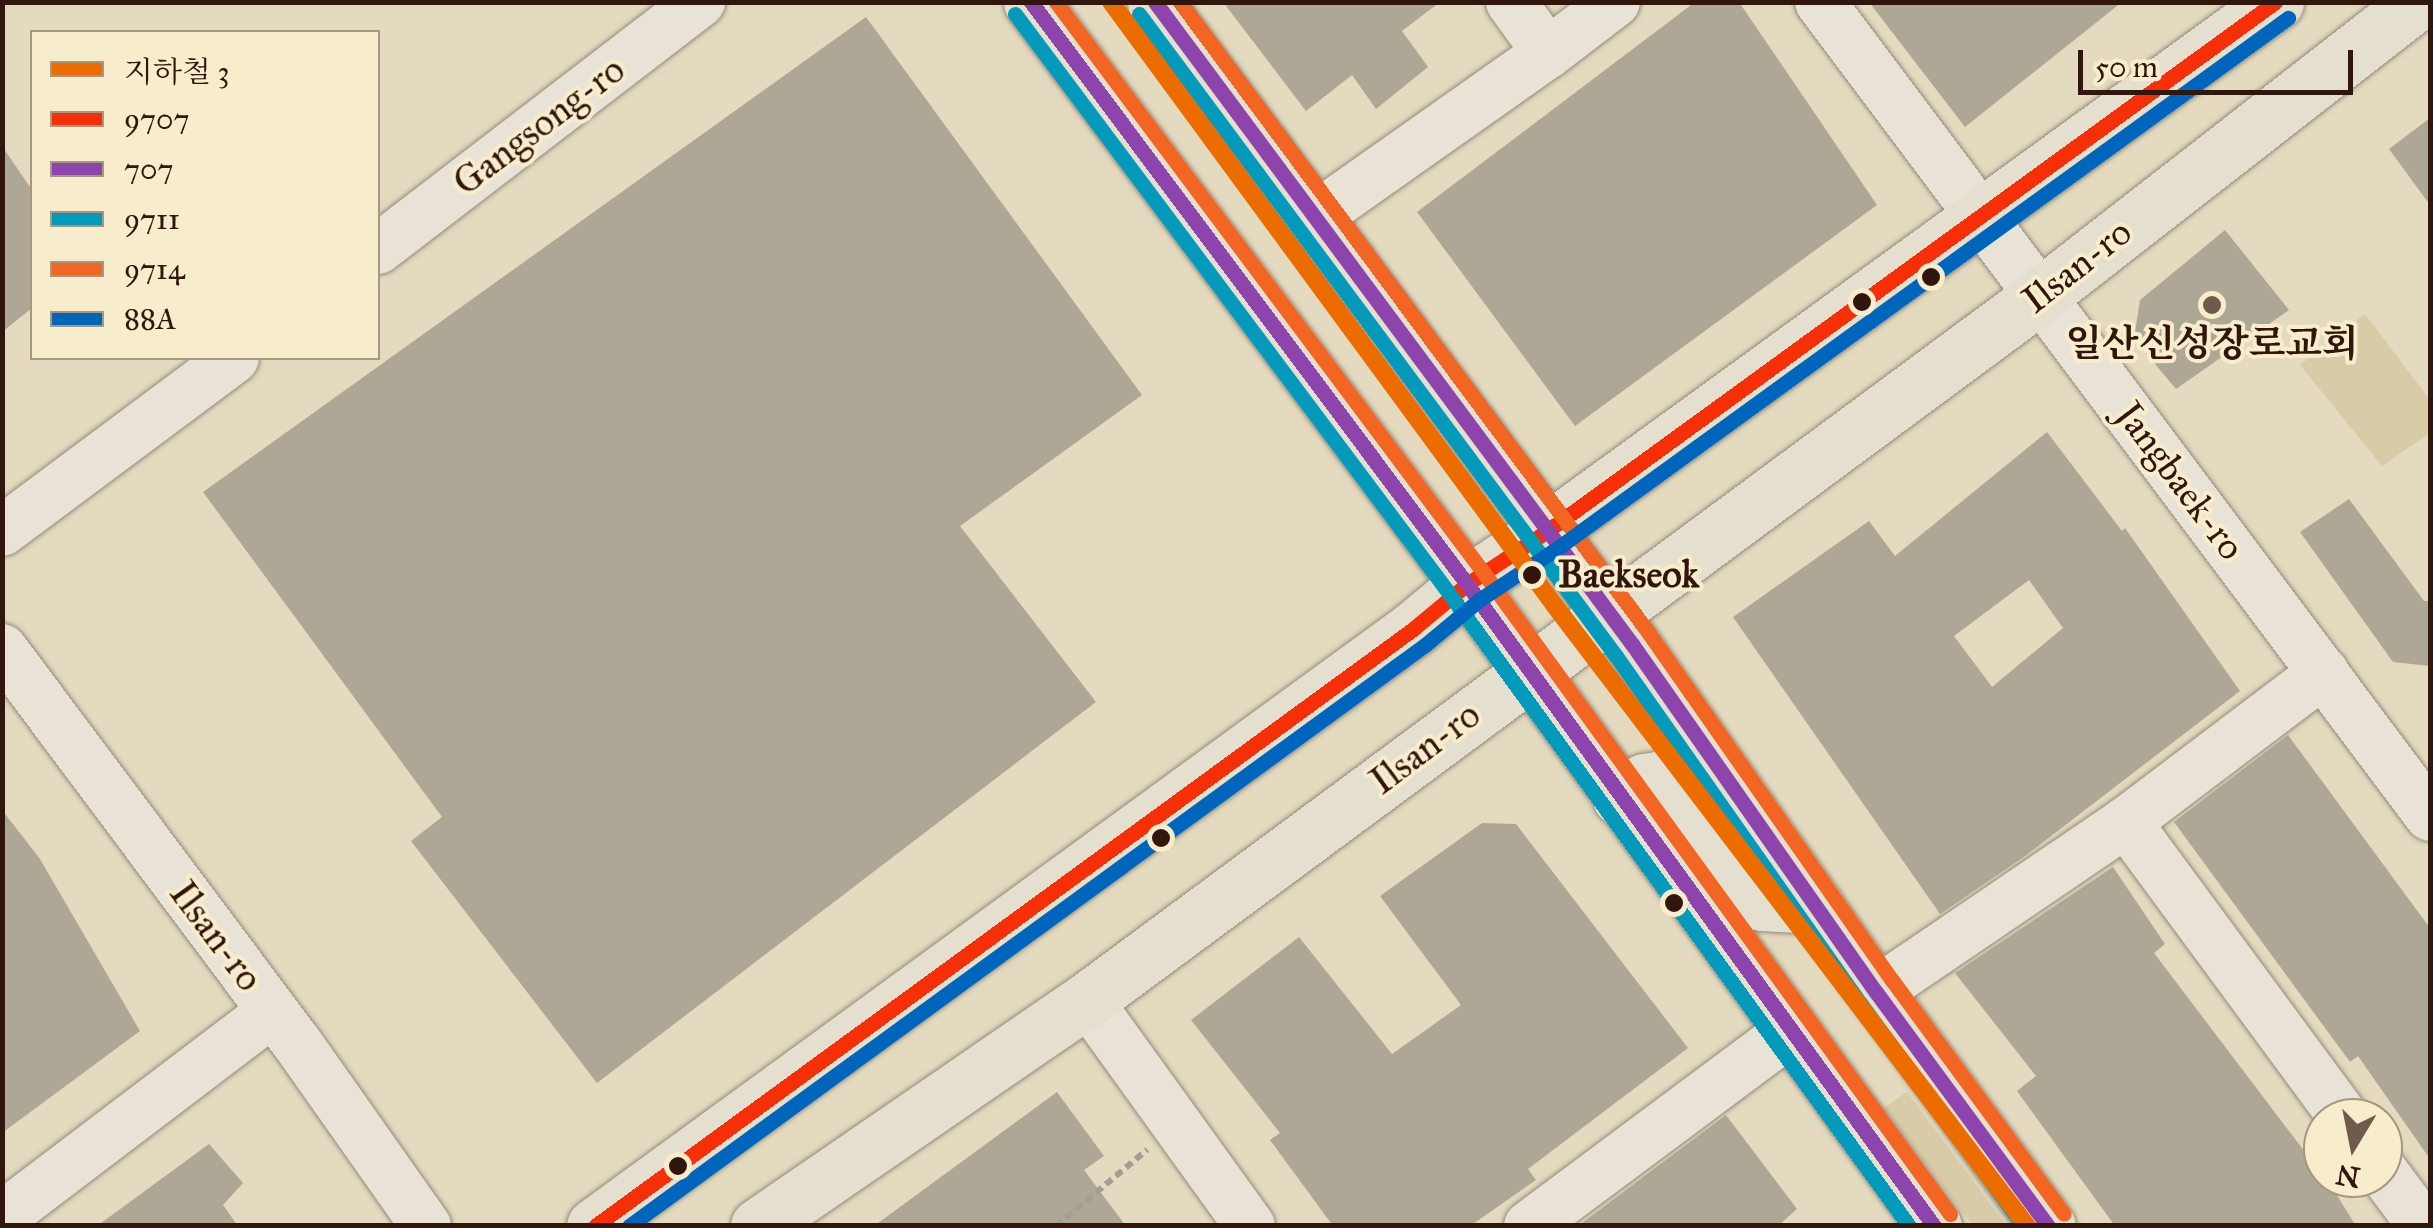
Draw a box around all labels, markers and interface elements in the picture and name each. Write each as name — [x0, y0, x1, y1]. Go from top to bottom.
legend — [30, 30, 380, 360]
scale bar — [2083, 30, 2358, 92]
street label: Gangsong-ro — [444, 47, 634, 205]
text: 50 m — [2095, 49, 2158, 85]
text: 지하철 3 — [124, 54, 229, 90]
text: 9707 — [124, 101, 190, 137]
text: 707 — [124, 151, 173, 187]
text: 9711 — [124, 201, 180, 237]
street label: Ilsan-ro — [2013, 209, 2141, 323]
text: 9714 — [124, 251, 185, 287]
unlabelled marker — [1921, 267, 1941, 287]
unlabelled marker — [1852, 292, 1872, 312]
marker: 일산신성장로교회 — [2201, 294, 2223, 316]
text: 88A — [124, 301, 176, 337]
place label: 일산신성장로교회 — [2065, 321, 2359, 367]
street label: Jangbaek-ro — [2106, 393, 2254, 569]
place label: Baekseok — [1558, 552, 1699, 598]
marker: Baekseok — [1515, 558, 1549, 592]
street label: Ilsan-ro — [1361, 692, 1489, 804]
unlabelled marker — [1151, 828, 1171, 848]
street label: Ilsan-ro — [160, 872, 272, 1000]
unlabelled marker — [1664, 893, 1684, 913]
north arrow — [2303, 1098, 2403, 1198]
unlabelled marker — [668, 1156, 688, 1176]
text: N — [2333, 1157, 2363, 1195]

